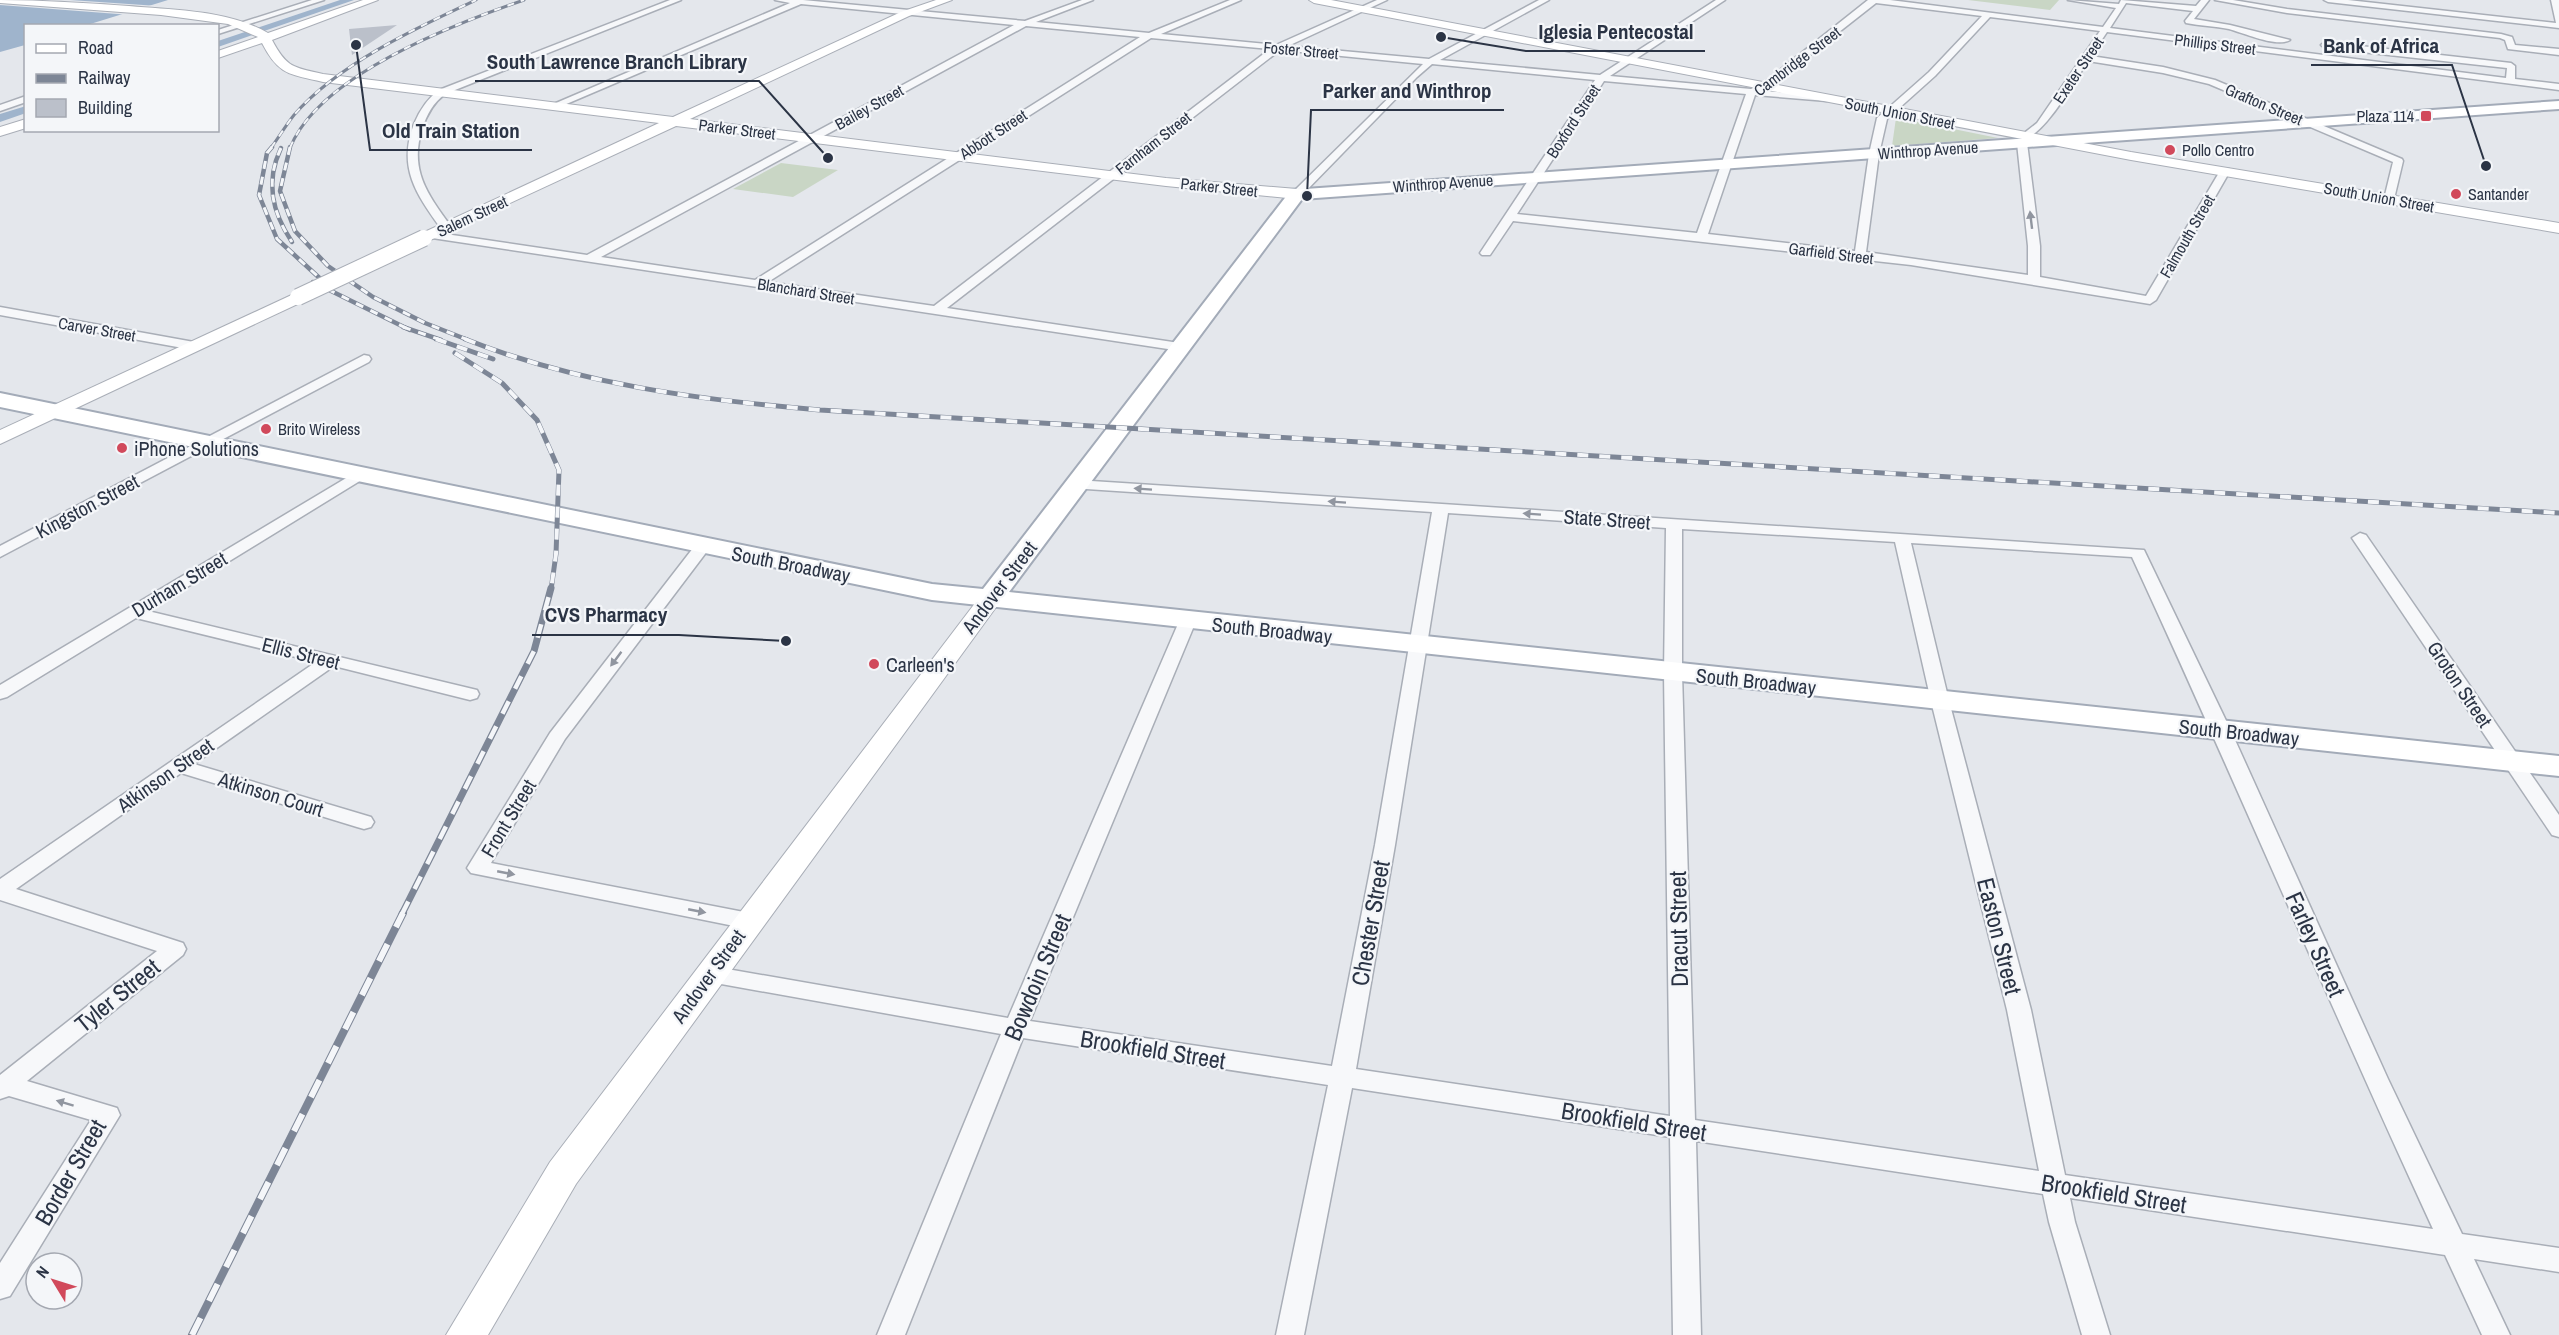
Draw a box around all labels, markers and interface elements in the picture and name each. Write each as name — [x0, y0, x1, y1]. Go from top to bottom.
callout: Iglesia Pentecostal — [1526, 12, 1705, 51]
text: Iglesia Pentecostal — [1538, 17, 1694, 46]
street label: Cambridge Street — [1749, 21, 1845, 101]
legend — [24, 24, 219, 132]
callout: Bank of Africa — [2311, 26, 2452, 65]
street label: Phillips Street — [2173, 28, 2257, 60]
text: Bank of Africa — [2323, 31, 2439, 60]
street label: Exeter Street — [2047, 32, 2109, 108]
text: Road — [78, 35, 113, 60]
street label: Foster Street — [1263, 36, 1340, 64]
callout: South Lawrence Branch Library — [475, 42, 759, 81]
text: South Lawrence Branch Library — [487, 47, 748, 76]
text: Railway — [78, 65, 131, 90]
callout: Parker and Winthrop — [1311, 71, 1504, 110]
text: Parker and Winthrop — [1322, 76, 1492, 105]
street label: Grafton Street — [2222, 78, 2307, 130]
street label: Bailey Street — [831, 79, 907, 135]
street label: Boxford Street — [1541, 80, 1605, 162]
street label: South Union Street — [1843, 92, 1957, 135]
text: Building — [78, 95, 133, 120]
street label: Abbott Street — [954, 104, 1031, 165]
place label: Plaza 114 — [2357, 105, 2414, 127]
street label: Farnham Street — [1111, 106, 1196, 180]
marker: Plaza 114 — [2419, 109, 2433, 123]
callout: Old Train Station — [370, 111, 532, 150]
street label: Parker Street — [697, 113, 777, 145]
text: Old Train Station — [382, 116, 520, 145]
street label: Winthrop Avenue — [1877, 136, 1979, 164]
place label: Pollo Centro — [2182, 139, 2254, 161]
marker: Pollo Centro — [2163, 143, 2177, 157]
street label: Winthrop Avenue — [1392, 169, 1494, 197]
street label: Parker Street — [1179, 172, 1259, 202]
street label: South Union Street — [2322, 176, 2436, 218]
place label: Santander — [2468, 183, 2529, 205]
marker: Santander — [2449, 187, 2463, 201]
street label: Salem Street — [433, 190, 511, 242]
street label: Falmouth Street — [2154, 190, 2220, 282]
one-way arrow — [2027, 211, 2036, 230]
street label: Garfield Street — [1787, 237, 1875, 269]
street label: Blanchard Street — [756, 272, 856, 310]
street label: Carver Street — [57, 311, 138, 347]
place label: Brito Wireless — [278, 418, 360, 440]
marker: Brito Wireless — [259, 422, 273, 436]
place label: iPhone Solutions — [134, 435, 259, 462]
marker: iPhone Solutions — [115, 441, 129, 455]
street label: Kingston Street — [31, 467, 144, 544]
one-way arrow — [1133, 485, 1152, 494]
one-way arrow — [1328, 497, 1347, 506]
street label: State Street — [1563, 503, 1652, 536]
one-way arrow — [1522, 509, 1541, 519]
street label: Andover Street — [955, 535, 1043, 640]
street label: South Broadway — [729, 539, 853, 589]
street label: Durham Street — [126, 545, 232, 623]
callout: CVS Pharmacy — [532, 596, 679, 635]
text: CVS Pharmacy — [545, 600, 668, 629]
street label: South Broadway — [1211, 610, 1334, 650]
street label: Ellis Street — [259, 630, 343, 676]
street label: Groton Street — [2421, 636, 2499, 733]
one-way arrow — [610, 651, 622, 667]
place label: Carleen's — [886, 651, 955, 678]
marker: Carleen's — [867, 657, 881, 671]
street label: South Broadway — [1695, 661, 1818, 701]
street label: South Broadway — [2178, 712, 2301, 752]
street label: Atkinson Street — [111, 732, 219, 819]
street label: Atkinson Court — [214, 765, 327, 823]
street label: Front Street — [474, 774, 542, 862]
street label: Chester Street — [1343, 857, 1397, 988]
one-way arrow — [496, 869, 515, 878]
street label: Dracut Street — [1661, 870, 1695, 987]
street label: Easton Street — [1970, 874, 2030, 998]
street label: Farley Street — [2279, 886, 2354, 1002]
one-way arrow — [688, 907, 707, 916]
street label: Bowdoin Street — [996, 908, 1078, 1045]
street label: Andover Street — [664, 923, 751, 1029]
street label: Tyler Street — [68, 951, 167, 1039]
street label: Brookfield Street — [1078, 1022, 1228, 1076]
street label: Brookfield Street — [1559, 1094, 1709, 1148]
one-way arrow — [56, 1098, 74, 1107]
street label: Border Street — [27, 1113, 113, 1231]
street label: Brookfield Street — [2039, 1166, 2189, 1220]
north arrow — [24, 1251, 84, 1311]
text: N — [31, 1261, 54, 1282]

